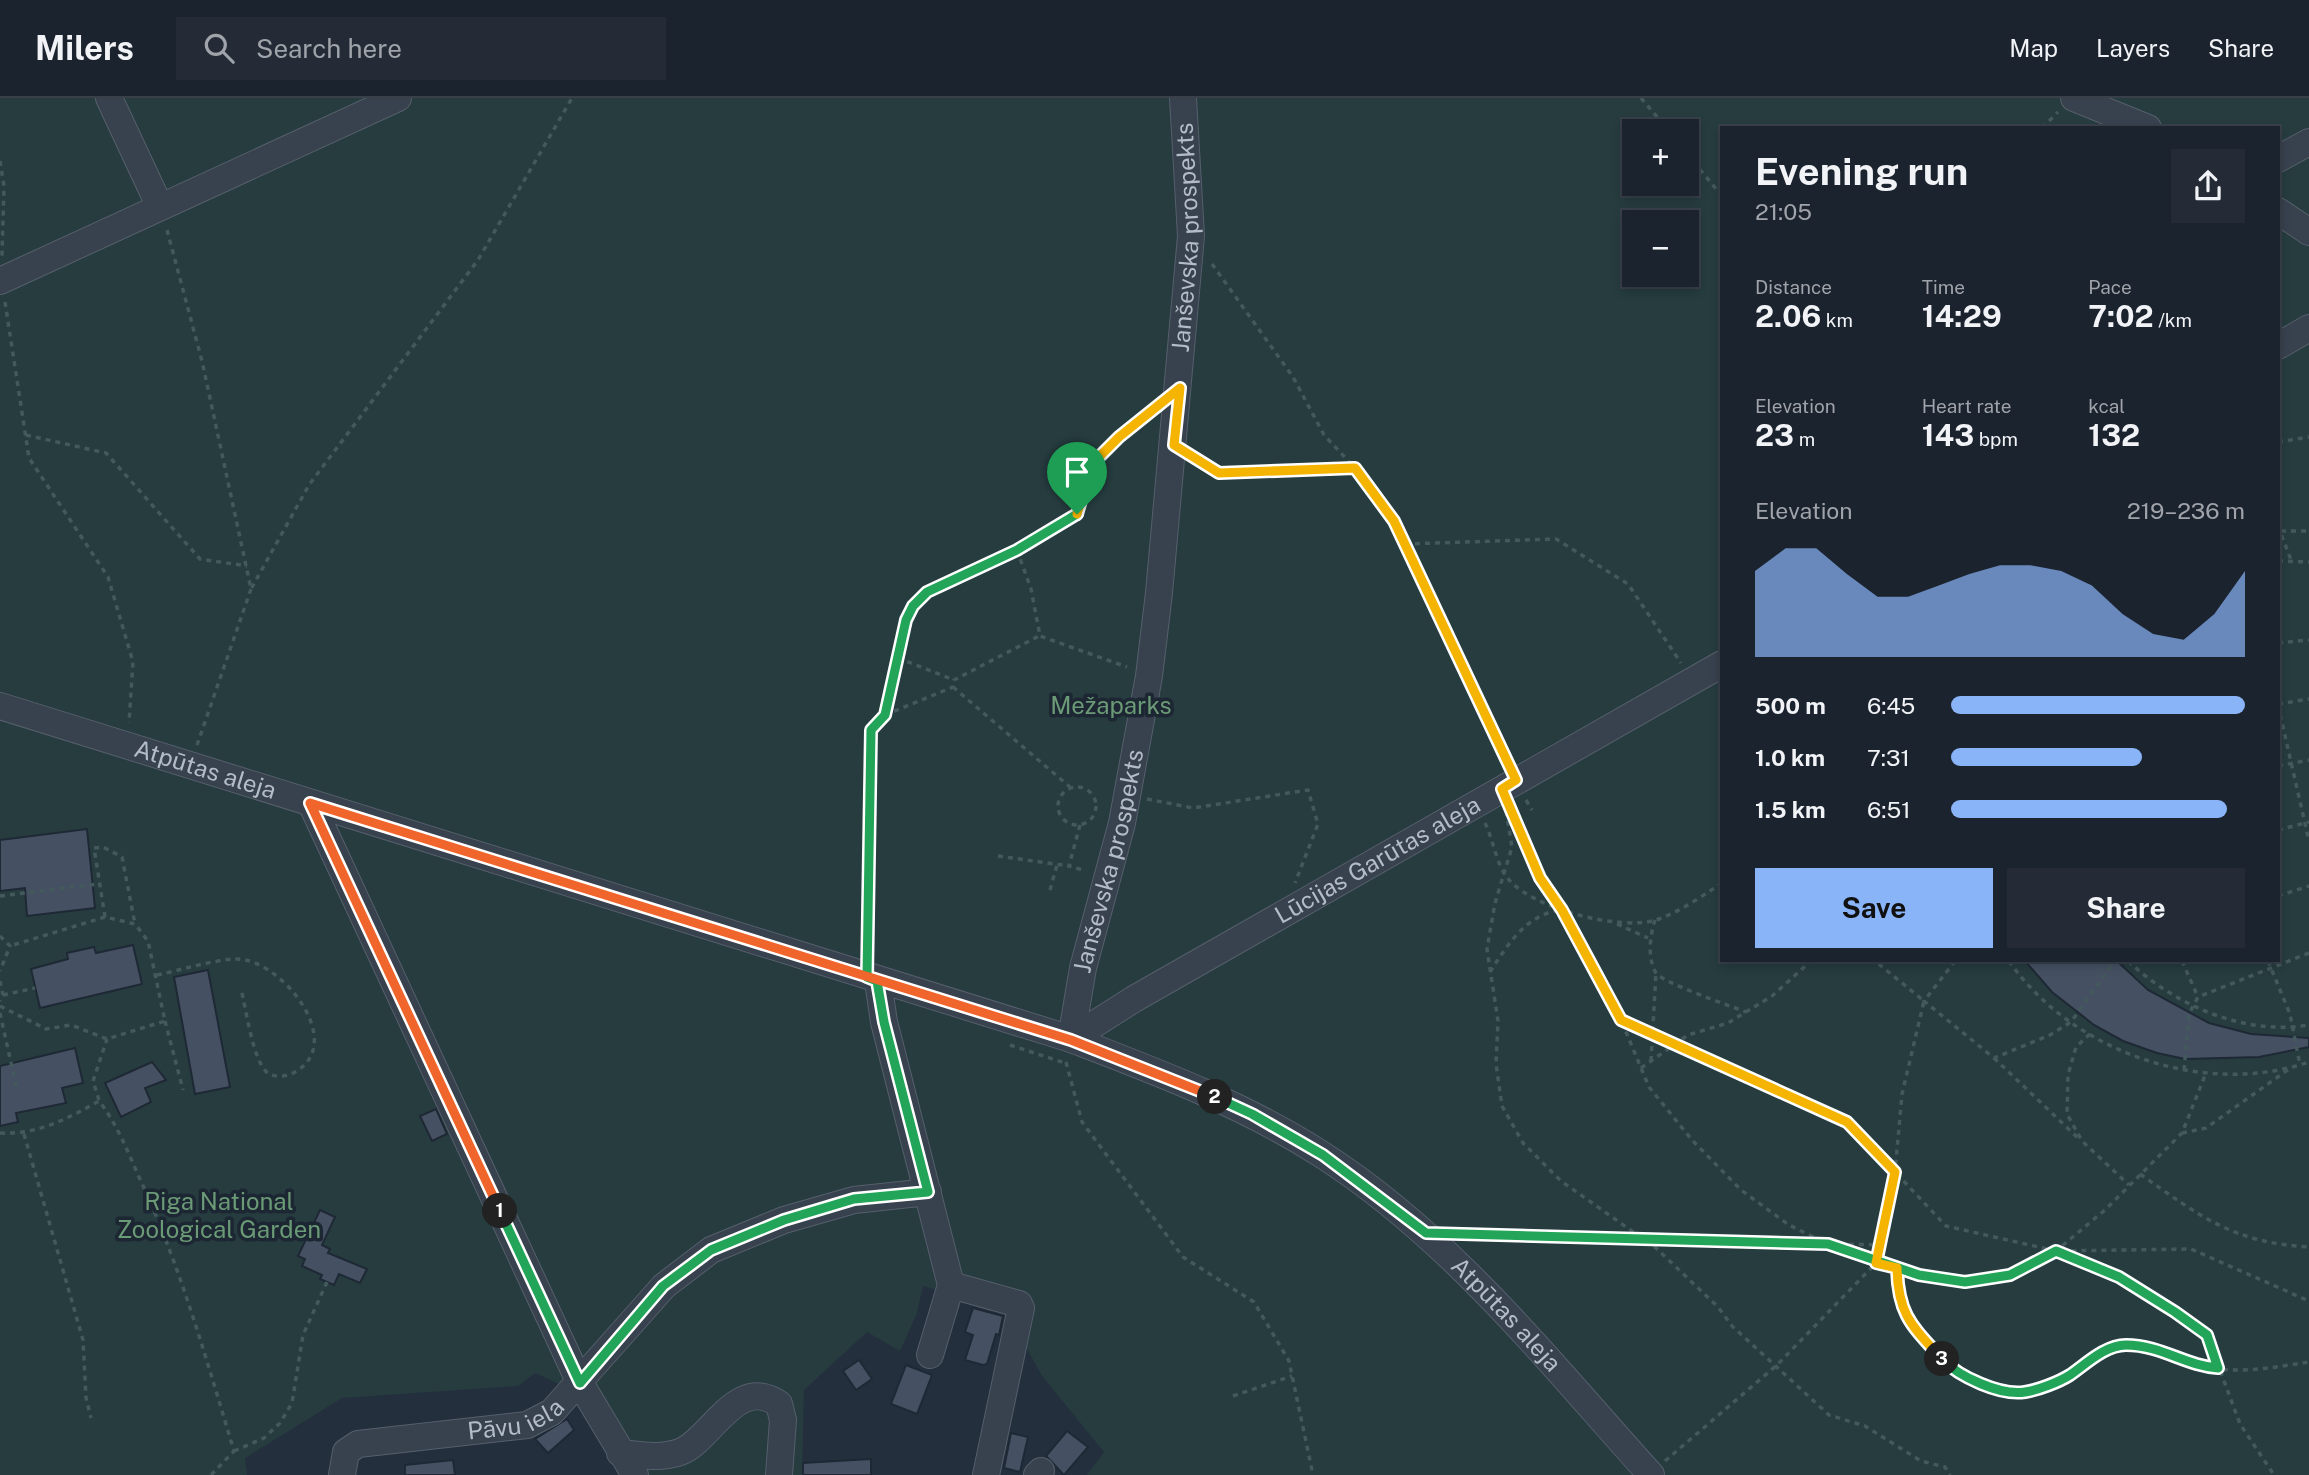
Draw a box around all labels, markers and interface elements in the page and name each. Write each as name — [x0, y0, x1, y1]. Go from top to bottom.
search box — [176, 17, 666, 80]
text: Milers — [35, 29, 134, 67]
icon: search — [200, 29, 238, 67]
text: Search here — [256, 33, 402, 64]
text: Map — [2009, 34, 2058, 62]
text: Layers — [2096, 34, 2170, 62]
text: Share — [2208, 34, 2274, 62]
map controls — [1622, 119, 1699, 287]
button: + — [1622, 119, 1699, 196]
street label: Janševska prospekts — [1166, 122, 1204, 353]
text: Evening run — [1755, 149, 1968, 194]
button: share — [2171, 149, 2245, 223]
text: 21:05 — [1755, 198, 1812, 225]
button: − — [1622, 210, 1699, 287]
text: Distance — [1755, 276, 1832, 298]
text: Time — [1922, 276, 1965, 298]
text: Pace — [2088, 276, 2132, 298]
text: 2.06 — [1755, 298, 1821, 334]
text: 14:29 — [1922, 298, 2002, 334]
text: 7:02 — [2088, 298, 2154, 334]
text: km — [1821, 309, 1853, 331]
text: /km — [2154, 309, 2192, 331]
text: Elevation — [1755, 395, 1836, 417]
text: Heart rate — [1922, 395, 2011, 417]
text: kcal — [2088, 395, 2125, 417]
text: 23 — [1755, 417, 1794, 453]
text: 143 — [1922, 417, 1974, 453]
text: 132 — [2088, 417, 2140, 453]
text: m — [1794, 428, 1815, 450]
text: bpm — [1974, 428, 2018, 450]
pin — [1047, 442, 1107, 514]
icon: arrive — [1058, 453, 1096, 491]
text: Elevation — [1755, 497, 1853, 524]
text: 219–236 m — [2127, 497, 2245, 524]
park label: Mežaparks — [1050, 691, 1172, 719]
text: 500 m — [1755, 692, 1826, 719]
text: 6:45 — [1867, 692, 1915, 719]
street label: Atpūtas aleja — [131, 734, 280, 804]
text: 1.0 km — [1755, 744, 1825, 771]
text: 7:31 — [1867, 744, 1910, 771]
street label: Janševska prospekts — [1067, 747, 1148, 975]
street label: Lūcijas Garūtas aleja — [1270, 790, 1485, 929]
text: 1.5 km — [1755, 796, 1826, 823]
text: 6:51 — [1867, 796, 1911, 823]
button: Save — [1755, 868, 1993, 948]
button: Share — [2007, 868, 2245, 948]
pin: 2 — [1198, 1080, 1232, 1114]
text: 2 — [1208, 1085, 1221, 1107]
park label: Riga National Zoological Garden — [117, 1187, 321, 1243]
pin: 1 — [482, 1194, 518, 1228]
text: 1 — [495, 1199, 504, 1221]
street label: Atpūtas aleja — [1446, 1251, 1567, 1377]
pin: 3 — [1924, 1342, 1960, 1376]
text: 3 — [1935, 1347, 1948, 1369]
street label: Pāvu iela — [466, 1393, 570, 1445]

